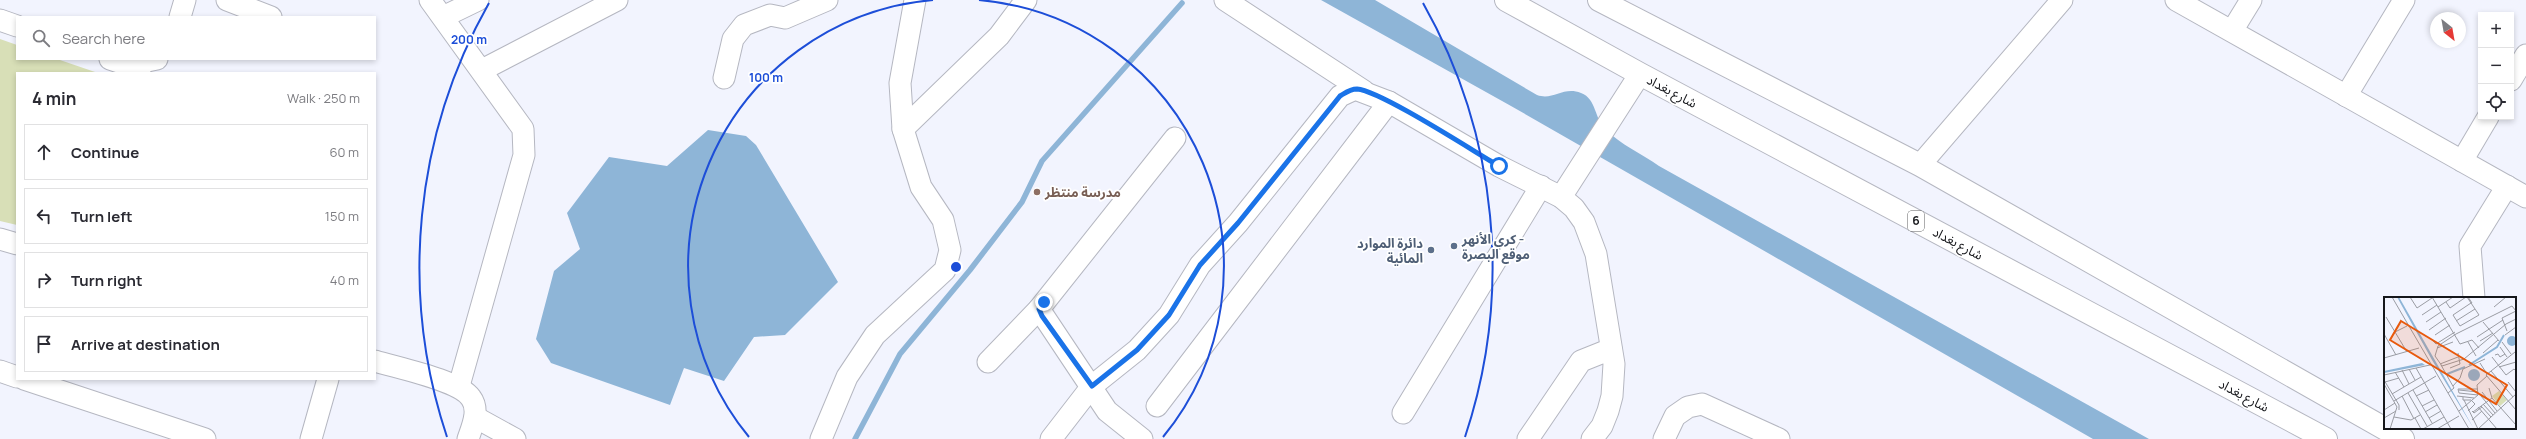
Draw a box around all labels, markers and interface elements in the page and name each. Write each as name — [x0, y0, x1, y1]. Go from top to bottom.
north arrow — [2430, 12, 2466, 48]
map controls — [2478, 12, 2514, 120]
button: + — [2478, 12, 2514, 48]
search box — [16, 16, 376, 60]
icon: search — [30, 27, 52, 49]
text: Search here — [62, 28, 145, 49]
text: 200 m — [451, 31, 487, 48]
button: − — [2478, 48, 2514, 84]
text: 100 m — [749, 69, 783, 86]
street label: شارع بغداد — [1643, 70, 1700, 113]
button: locate — [2478, 84, 2514, 120]
text: 4 min — [32, 87, 76, 110]
text: Walk · 250 m — [287, 89, 360, 107]
icon: ahead — [33, 141, 55, 163]
text: Continue — [71, 142, 139, 163]
text: 60 m — [329, 143, 359, 161]
route start — [1490, 157, 1508, 175]
place label: مدرسة منتظر — [1044, 183, 1121, 201]
marker: مدرسة منتظر — [1032, 187, 1042, 197]
icon: left — [33, 205, 55, 227]
text: Turn left — [71, 206, 133, 227]
text: 150 m — [325, 207, 359, 225]
road number: 6 — [1908, 211, 1924, 231]
street label: شارع بغداد — [1929, 222, 1986, 265]
place label: كري الأنهر - موقع البصرة — [1461, 230, 1530, 264]
place label: دائرة الموارد المائية — [1357, 234, 1423, 267]
marker: كري الأنهر - موقع البصرة — [1449, 241, 1459, 251]
marker: دائرة الموارد المائية — [1426, 245, 1436, 255]
centre of rings — [949, 260, 963, 274]
icon: right — [33, 269, 55, 291]
text: Turn right — [71, 270, 142, 291]
text: 40 m — [330, 271, 359, 289]
route end — [1035, 293, 1053, 311]
inset map — [2384, 297, 2516, 429]
icon: arrive — [33, 333, 55, 355]
text: Arrive at destination — [71, 334, 220, 355]
street label: شارع بغداد — [2215, 374, 2272, 417]

